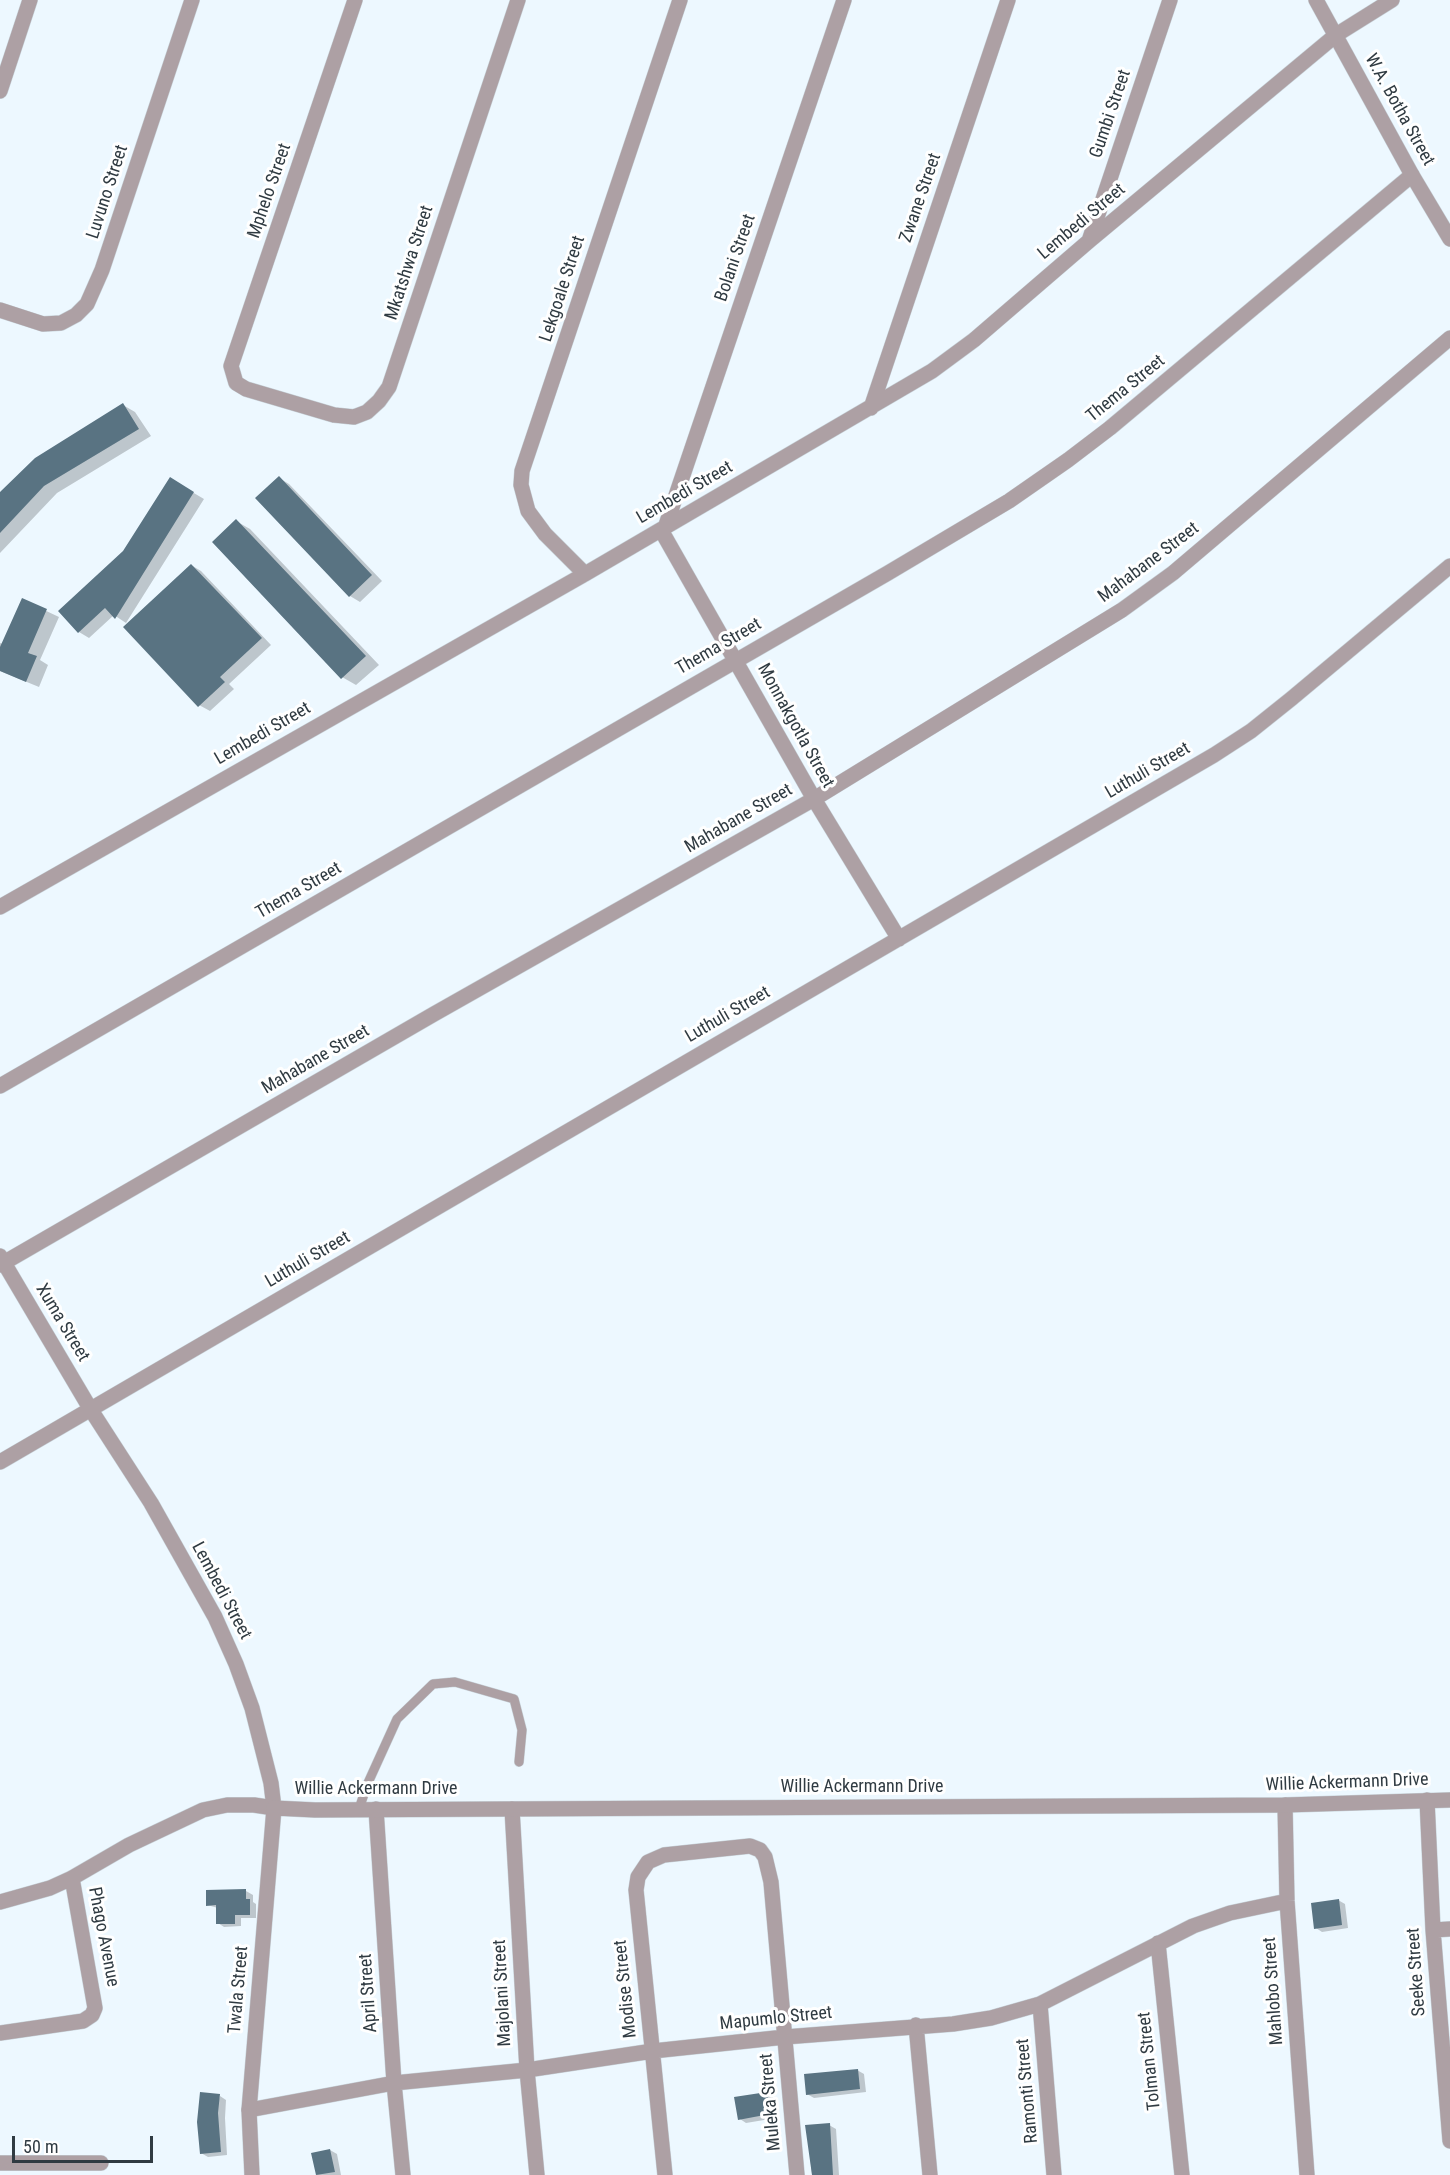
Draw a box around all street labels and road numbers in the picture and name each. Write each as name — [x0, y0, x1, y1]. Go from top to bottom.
street label: W.A. Botha Street — [1359, 50, 1439, 170]
street label: Gumbi Street — [1086, 67, 1136, 161]
street label: Mphelo Street — [244, 141, 296, 241]
street label: Luvuno Street — [83, 142, 133, 242]
street label: Zwane Street — [896, 151, 946, 245]
street label: Lembedi Street — [1034, 179, 1130, 265]
street label: Mkatshwa Street — [381, 203, 439, 323]
street label: Bolani Street — [711, 212, 761, 304]
street label: Lekgoale Street — [536, 233, 590, 345]
street label: Thema Street — [1082, 351, 1170, 427]
street label: Lembedi Street — [633, 457, 737, 529]
street label: Mahabane Street — [1094, 518, 1204, 608]
street label: Thema Street — [672, 614, 766, 680]
street label: Monnakgotla Street — [752, 660, 838, 792]
street label: Lembedi Street — [211, 698, 315, 770]
street label: Luthuli Street — [1102, 738, 1194, 804]
street label: Mahabane Street — [681, 780, 797, 858]
street label: Thema Street — [252, 858, 346, 924]
street label: Luthuli Street — [682, 982, 774, 1048]
street label: Mahabane Street — [258, 1021, 374, 1099]
street label: Luthuli Street — [262, 1227, 354, 1293]
street label: Xuma Street — [30, 1280, 94, 1366]
street label: Lembedi Street — [186, 1539, 256, 1643]
street label: Willie Ackermann Drive — [1265, 1769, 1429, 1797]
street label: Willie Ackermann Drive — [780, 1776, 944, 1798]
street label: Willie Ackermann Drive — [294, 1778, 458, 1800]
street label: Phago Avenue — [83, 1885, 123, 1989]
street label: Seeke Street — [1403, 1927, 1431, 2017]
street label: Mahlobo Street — [1259, 1936, 1289, 2046]
street label: Majolani Street — [489, 1939, 517, 2047]
street label: Modise Street — [610, 1939, 642, 2039]
street label: Twala Street — [224, 1945, 254, 2035]
street label: April Street — [355, 1953, 383, 2033]
street label: Mapumlo Street — [719, 2002, 833, 2036]
street label: Tolman Street — [1134, 2011, 1166, 2111]
street label: Ramonti Street — [1013, 2038, 1043, 2144]
street label: Muleka Street — [756, 2052, 786, 2152]

